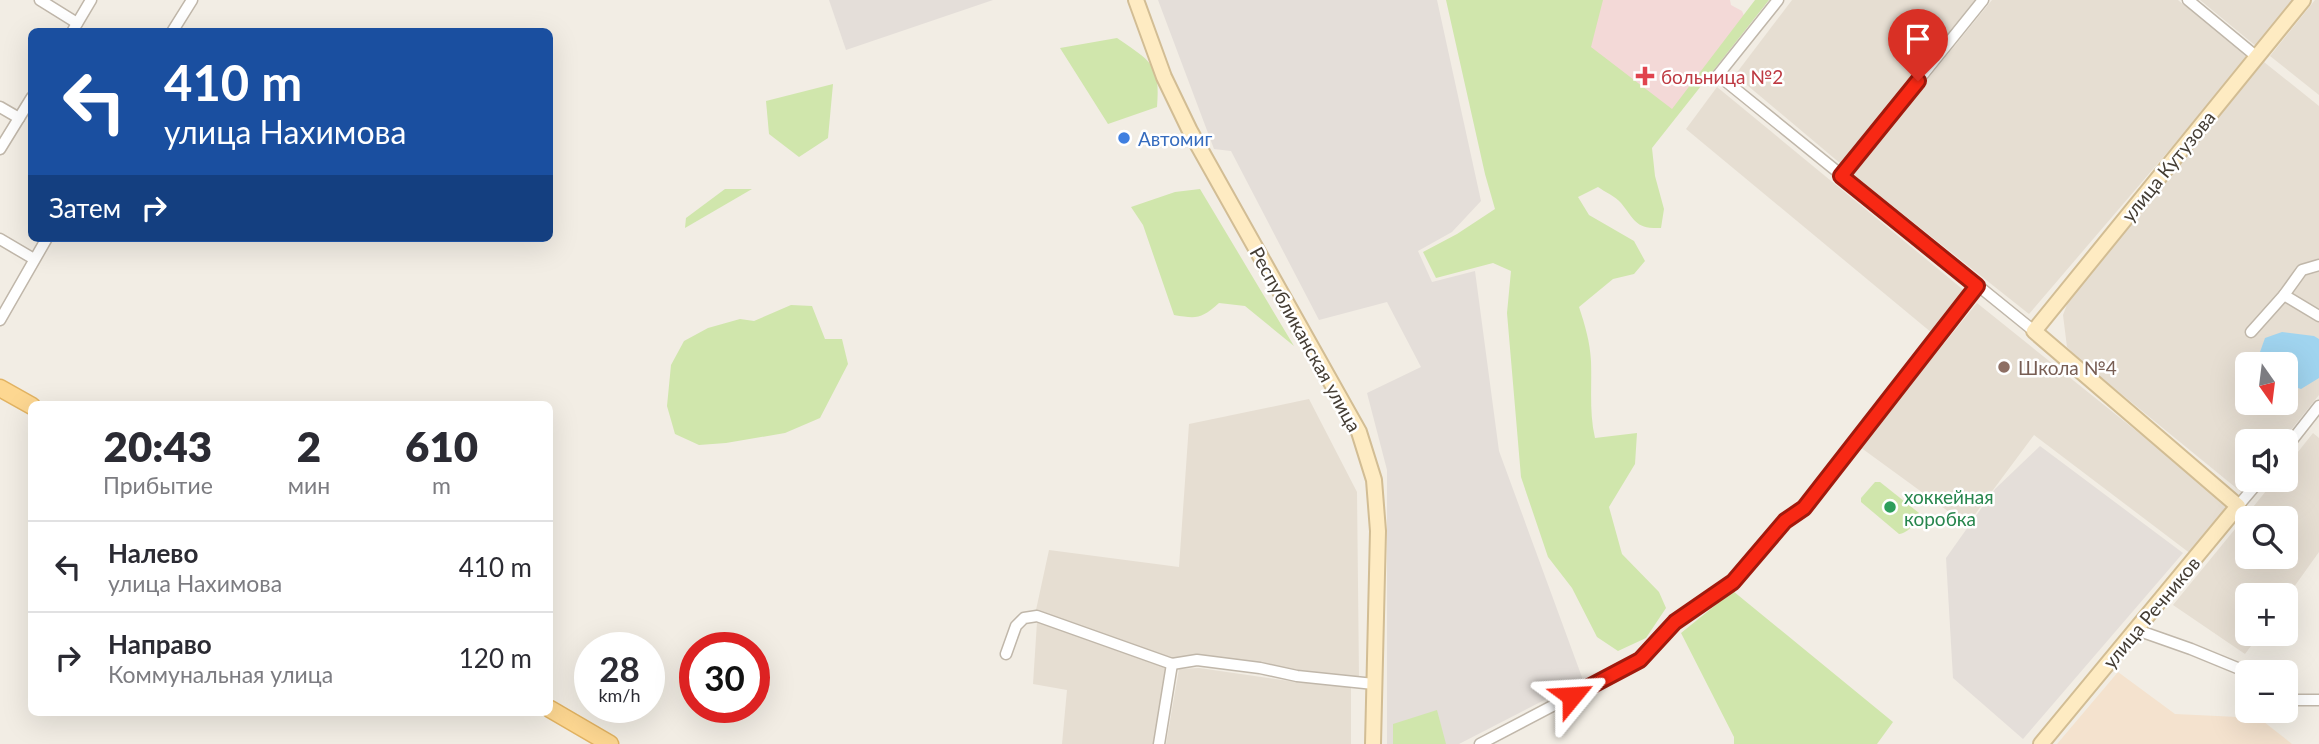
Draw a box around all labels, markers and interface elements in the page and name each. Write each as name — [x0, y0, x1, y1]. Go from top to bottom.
pin — [1888, 9, 1948, 81]
icon: arrive — [1899, 20, 1937, 58]
text: 410 m — [164, 53, 302, 111]
icon: left — [49, 56, 140, 147]
place label: больница №2 — [1661, 65, 1783, 88]
marker: больница №2 — [1635, 66, 1655, 86]
street label: улица Кутузова — [2116, 106, 2220, 226]
text: улица Нахимова — [164, 112, 406, 151]
place label: Автомиг — [1138, 127, 1212, 150]
marker: Автомиг — [1116, 130, 1132, 146]
icon: right — [135, 189, 173, 227]
text: Затем — [49, 192, 121, 224]
street label: Республиканская улица — [1246, 243, 1366, 435]
north arrow — [2235, 352, 2298, 415]
map controls — [2235, 352, 2298, 723]
place label: Школа №4 — [2018, 356, 2117, 379]
marker: Школа №4 — [1996, 359, 2012, 375]
text: 20:43 — [104, 421, 212, 471]
text: 2 — [297, 421, 321, 471]
text: 610 — [405, 421, 478, 471]
button: sound — [2235, 429, 2298, 492]
text: Прибытие — [103, 471, 213, 499]
text: мин — [288, 471, 330, 499]
text: m — [432, 471, 451, 499]
place label: хоккейная коробка — [1904, 485, 1994, 530]
marker: хоккейная коробка — [1882, 499, 1898, 515]
button: search — [2235, 506, 2298, 569]
text: Налево — [108, 537, 198, 569]
icon: left — [49, 548, 87, 586]
text: 410 m — [459, 551, 532, 583]
street label: улица Речников — [2098, 551, 2204, 673]
text: улица Нахимова — [108, 569, 282, 597]
button: + — [2235, 583, 2298, 646]
text: Направо — [108, 628, 212, 660]
speed limit sign: 30 — [679, 632, 770, 723]
icon: right — [49, 639, 87, 677]
text: 120 m — [459, 642, 532, 674]
text: 28 — [599, 647, 640, 689]
position arrow — [1535, 659, 1609, 733]
text: Коммунальная улица — [108, 660, 333, 688]
button: − — [2235, 660, 2298, 723]
text: km/h — [598, 684, 641, 706]

